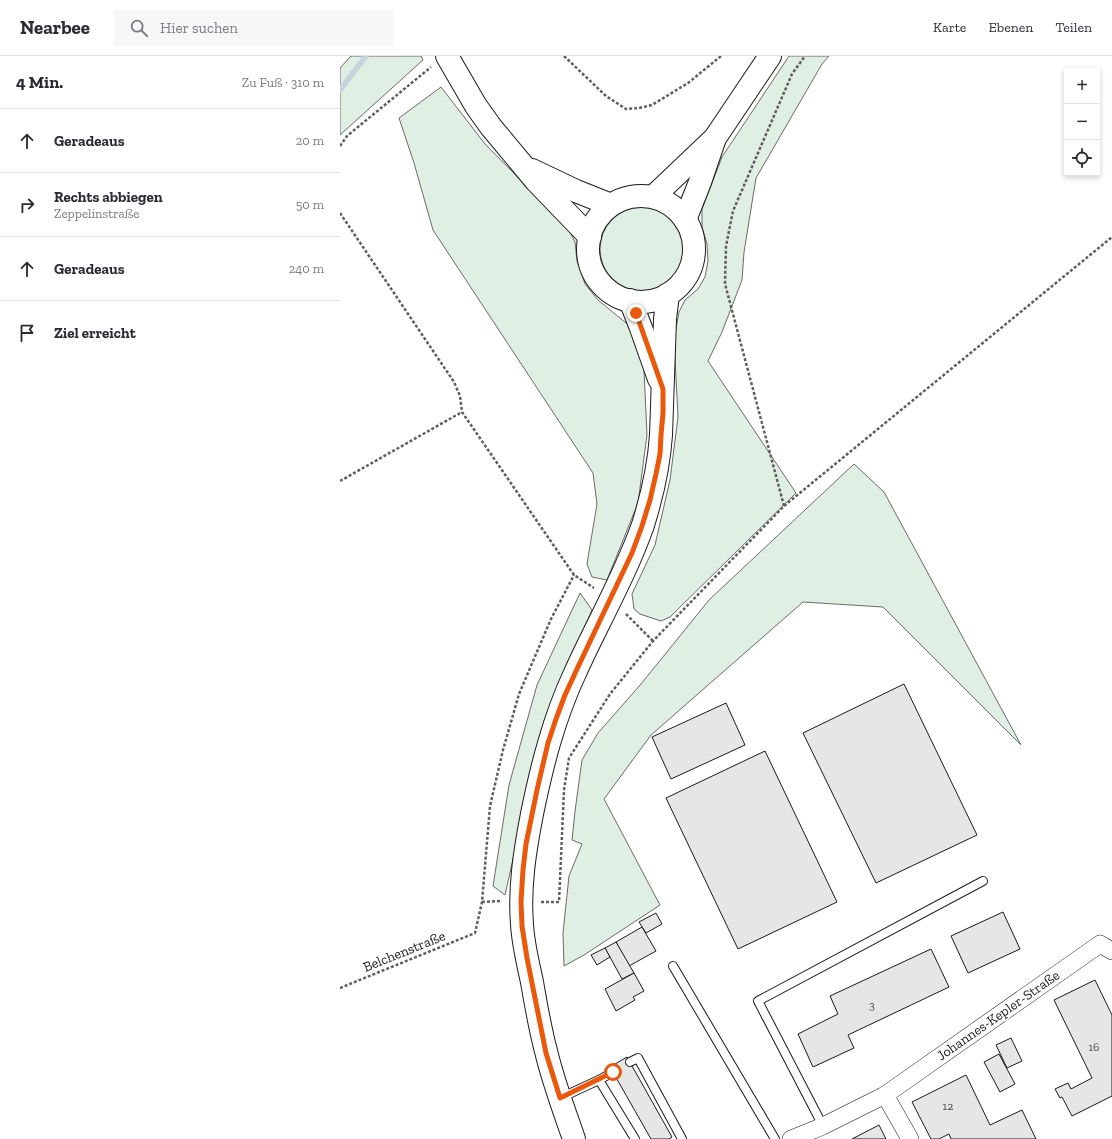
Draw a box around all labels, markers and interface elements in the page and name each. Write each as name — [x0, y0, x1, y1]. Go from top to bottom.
search box — [114, 10, 394, 46]
text: Nearbee — [20, 16, 90, 39]
icon: search — [128, 17, 150, 39]
text: Hier suchen — [160, 19, 238, 37]
text: Karte — [933, 19, 966, 36]
text: Ebenen — [988, 19, 1033, 36]
text: Teilen — [1055, 19, 1092, 36]
map controls — [1064, 68, 1100, 176]
button: + — [1064, 68, 1100, 104]
text: 4 Min. — [16, 72, 63, 92]
text: Zu Fuß · 310 m — [242, 75, 324, 90]
button: − — [1064, 104, 1100, 140]
icon: ahead — [16, 130, 38, 152]
text: Geradeaus — [54, 132, 125, 150]
text: 20 m — [296, 133, 324, 148]
button: locate — [1064, 140, 1100, 176]
text: Rechts abbiegen — [54, 188, 163, 206]
icon: right — [16, 194, 38, 216]
text: 50 m — [296, 197, 324, 212]
text: Zeppelinstraße — [54, 206, 139, 221]
icon: ahead — [16, 258, 38, 280]
text: Geradeaus — [54, 260, 125, 278]
text: 240 m — [289, 261, 324, 276]
route end — [627, 304, 645, 322]
icon: arrive — [16, 322, 38, 344]
text: Ziel erreicht — [54, 324, 136, 342]
street label: Belchenstraße — [361, 927, 448, 976]
street label: Johannes-Kepler-Straße — [934, 966, 1063, 1064]
house number: 3 — [869, 998, 875, 1012]
house number: 16 — [1089, 1040, 1100, 1054]
route start — [604, 1063, 622, 1081]
house number: 12 — [943, 1099, 953, 1113]

